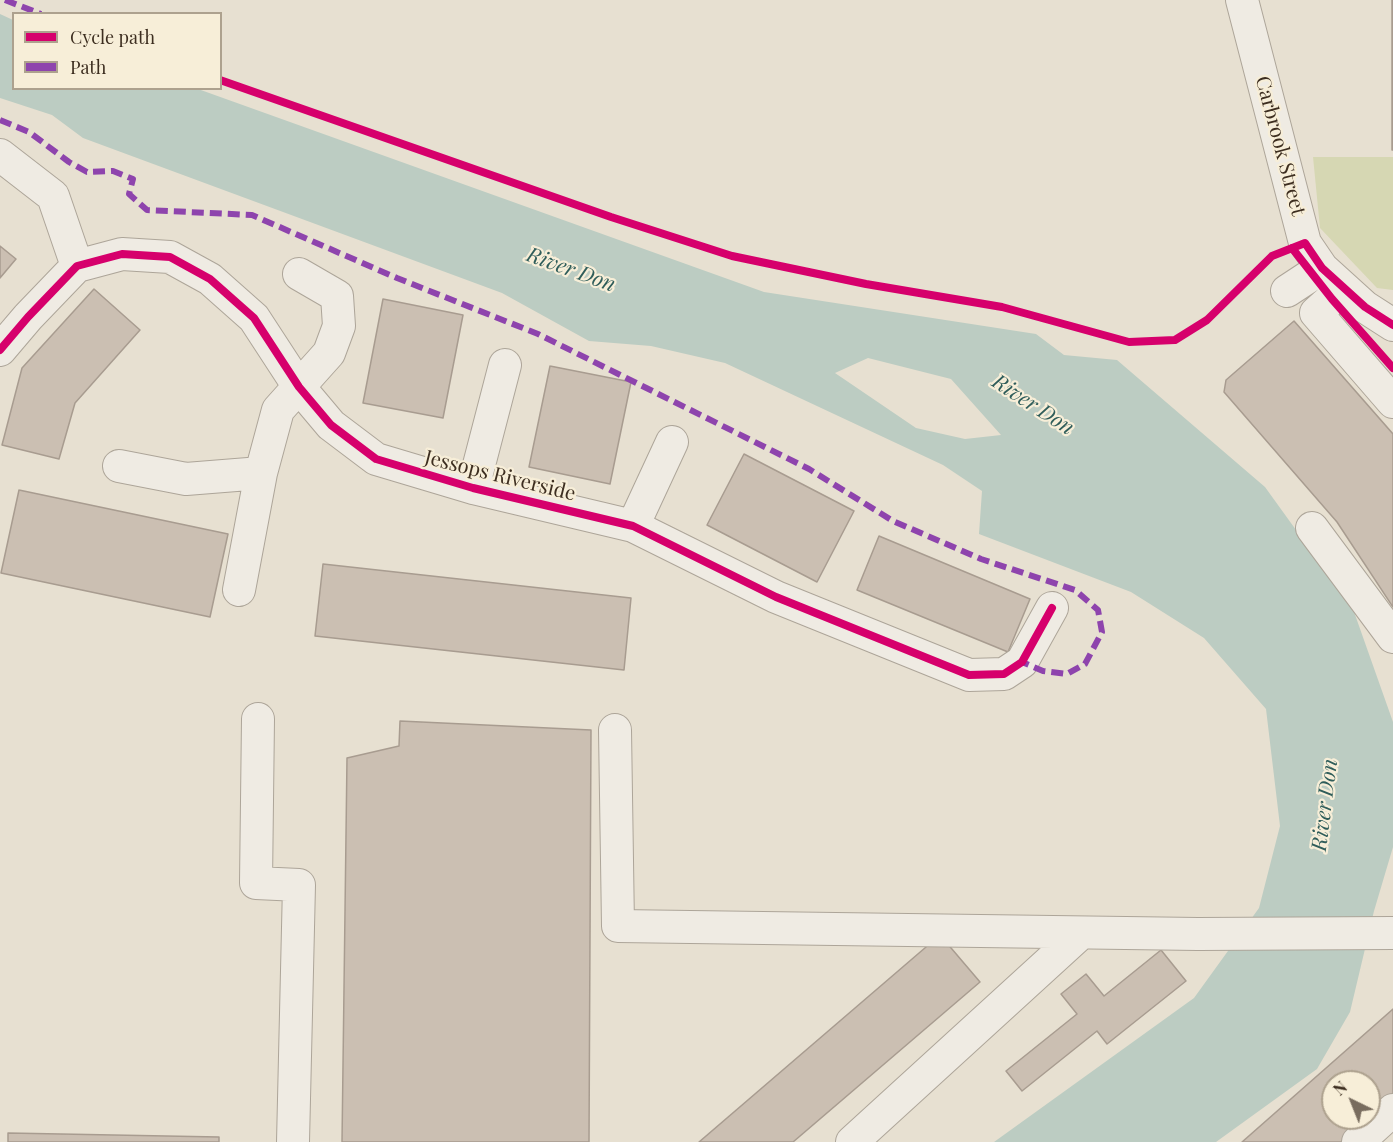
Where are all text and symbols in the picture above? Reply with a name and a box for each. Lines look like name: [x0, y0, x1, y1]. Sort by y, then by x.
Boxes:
legend: [12, 12, 222, 90]
text: Cycle path: [70, 25, 155, 49]
text: Path: [70, 55, 106, 79]
street label: Carbrook Street: [1250, 74, 1310, 218]
water label: River Don: [523, 242, 619, 298]
water label: River Don: [987, 369, 1079, 441]
street label: Jessops Riverside: [422, 446, 578, 506]
water label: River Don: [1307, 758, 1343, 852]
north arrow: [1321, 1070, 1381, 1130]
text: N: [1328, 1076, 1351, 1100]

